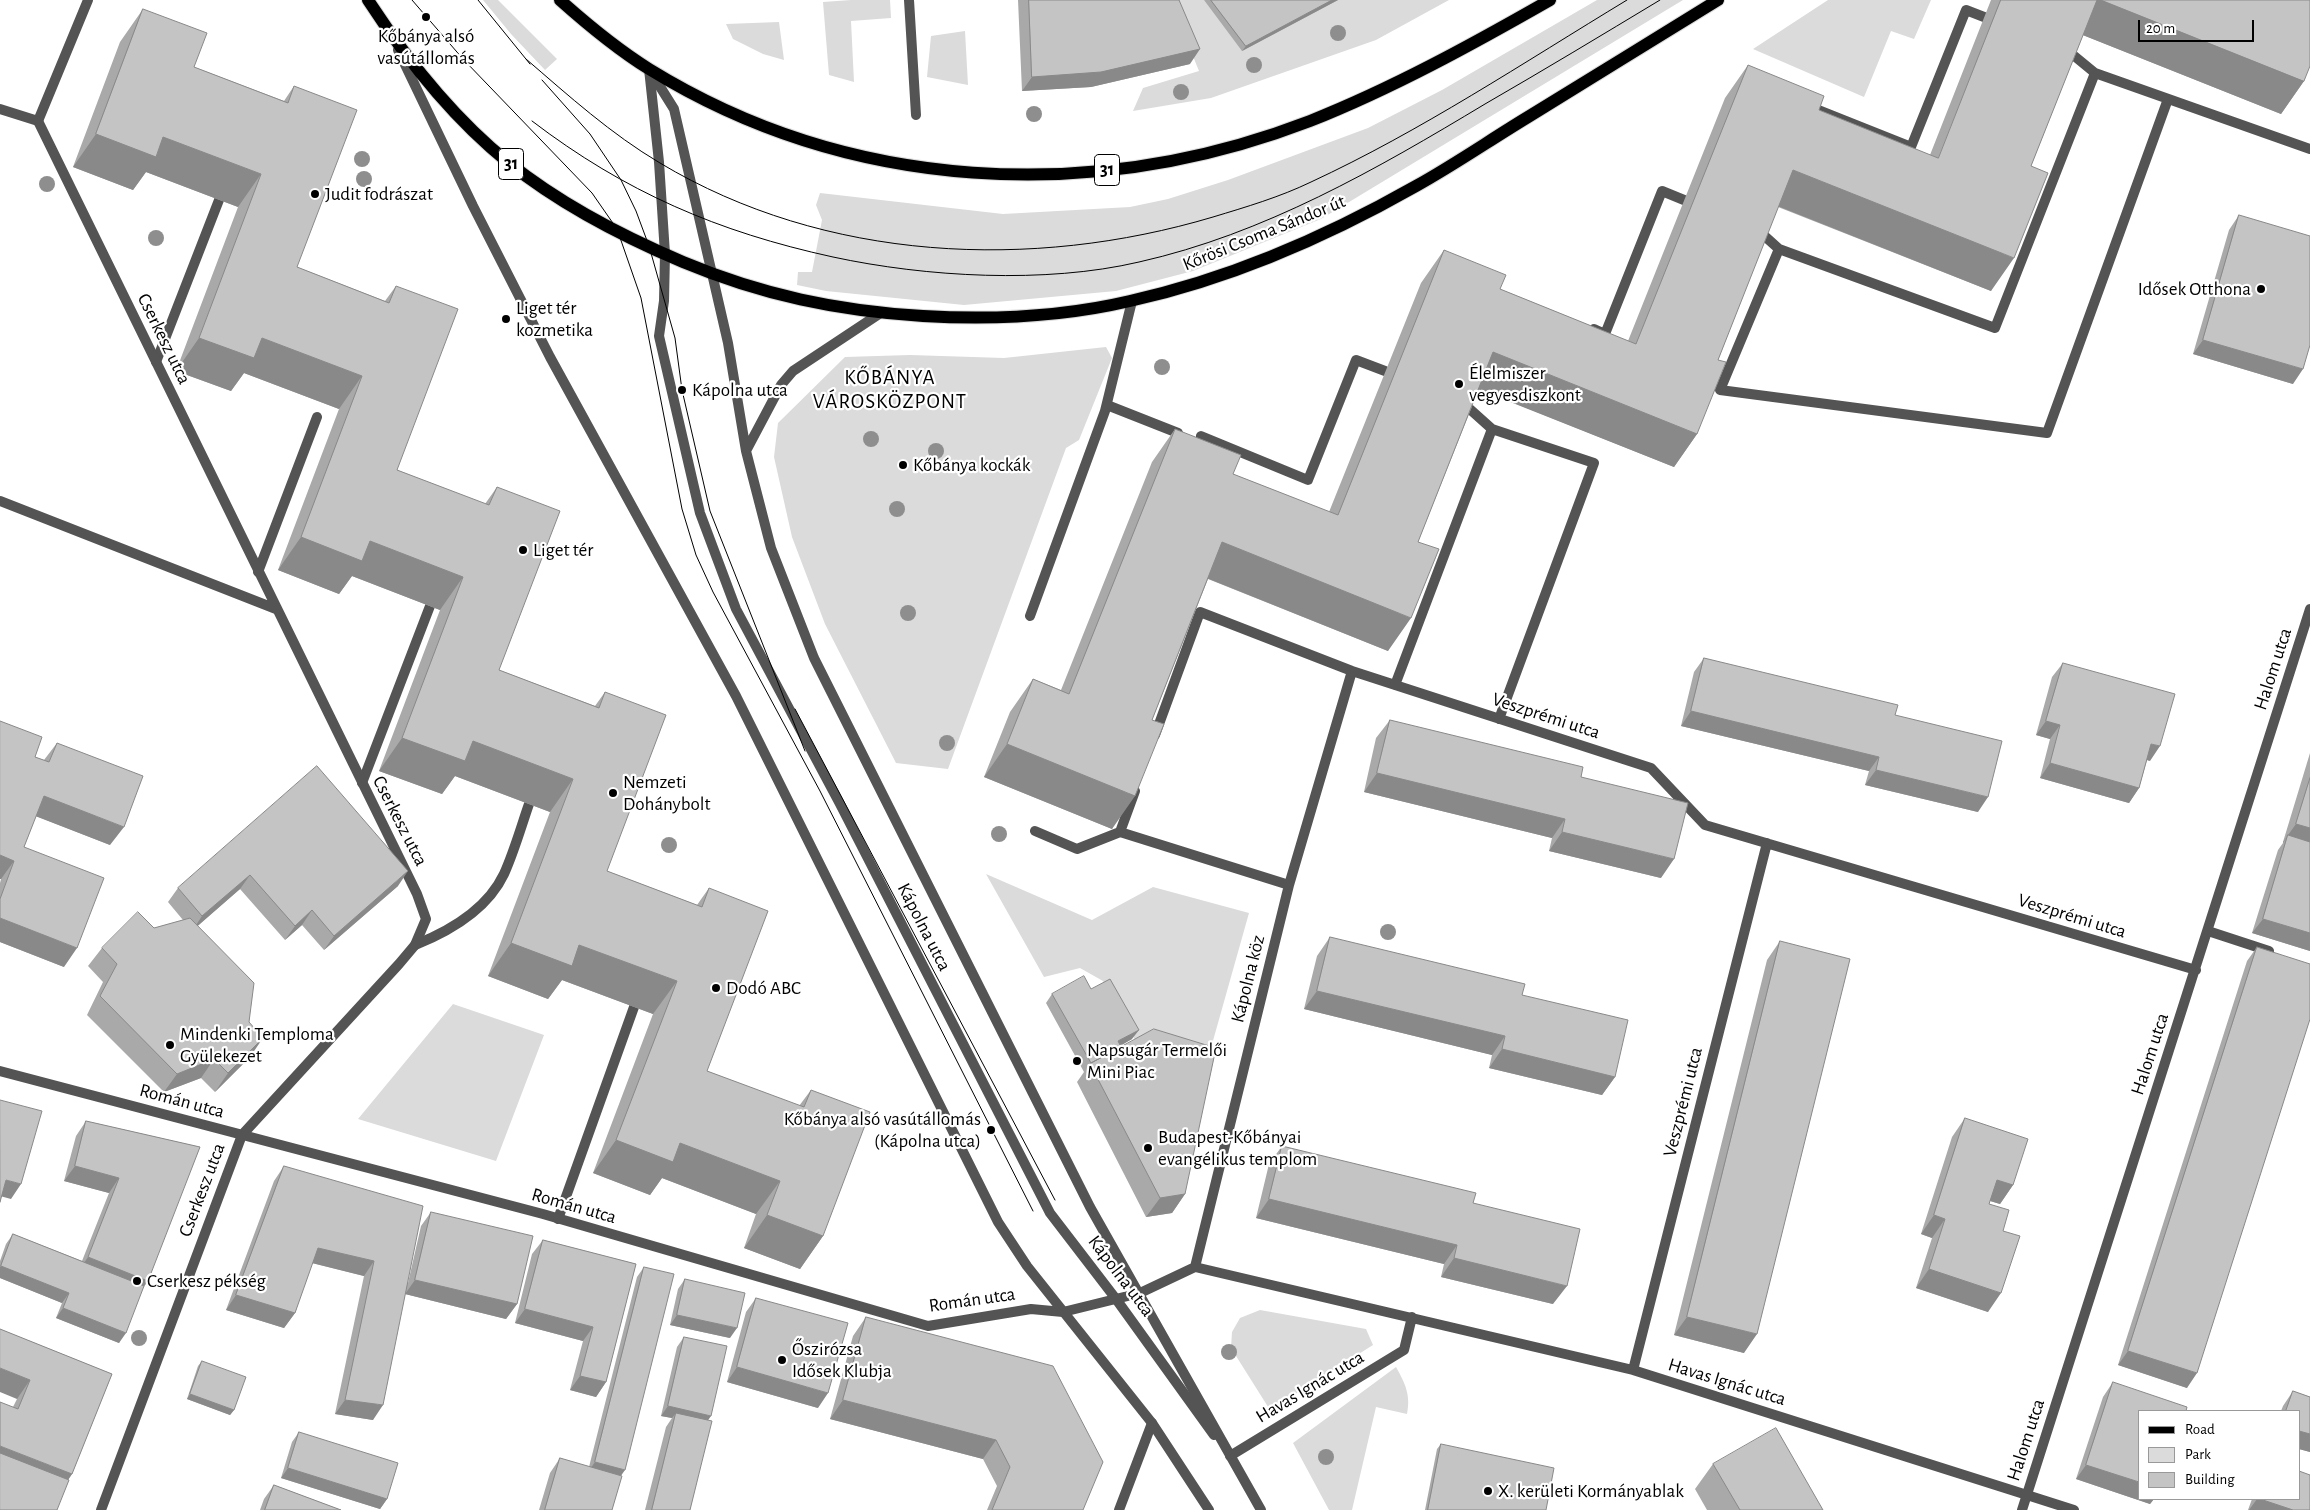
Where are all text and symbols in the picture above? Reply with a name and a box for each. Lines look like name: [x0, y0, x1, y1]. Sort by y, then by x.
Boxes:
scale bar: [2140, 10, 2256, 42]
marker: Kőbánya alsó vasútállomás: [420, 11, 432, 23]
text: 20 m: [2146, 21, 2175, 36]
place label: Kőbánya alsó vasútállomás: [377, 25, 475, 69]
road number: 31: [498, 148, 524, 180]
road number: 31: [1094, 154, 1120, 186]
place label: Judit fodrászat: [325, 183, 433, 205]
marker: Judit fodrászat: [309, 188, 321, 200]
street label: Kőrösi Csoma Sándor út: [1179, 190, 1349, 276]
place label: Idősek Otthona: [2138, 278, 2251, 300]
marker: Idősek Otthona: [2255, 283, 2267, 295]
street label: Cserkesz utca: [132, 290, 196, 388]
place label: Liget tér kozmetika: [516, 297, 593, 341]
marker: Liget tér kozmetika: [500, 313, 512, 325]
place label: Élelmiszer vegyesdiszkont: [1469, 362, 1581, 406]
district label: KŐBÁNYA VÁROSKÖZPONT: [811, 365, 969, 415]
marker: Élelmiszer vegyesdiszkont: [1453, 378, 1465, 390]
place label: Kápolna utca: [692, 379, 788, 401]
marker: Kápolna utca: [676, 384, 688, 396]
place label: Kőbánya kockák: [913, 454, 1031, 476]
marker: Kőbánya kockák: [897, 459, 909, 471]
place label: Liget tér: [533, 539, 593, 561]
marker: Liget tér: [517, 544, 529, 556]
street label: Halom utca: [2249, 625, 2297, 713]
street label: Veszprémi utca: [1489, 688, 1603, 744]
place label: Nemzeti Dohánybolt: [623, 771, 710, 815]
street label: Cserkesz utca: [368, 772, 432, 870]
marker: Nemzeti Dohánybolt: [607, 787, 619, 799]
street label: Kápolna utca: [892, 879, 956, 975]
street label: Veszprémi utca: [2015, 889, 2129, 943]
street label: Kápolna köz: [1226, 933, 1270, 1025]
place label: Dodó ABC: [726, 977, 801, 999]
marker: Dodó ABC: [710, 982, 722, 994]
street label: Halom utca: [2126, 1010, 2174, 1098]
place label: Mindenki Temploma Gyülekezet: [180, 1023, 334, 1067]
marker: Mindenki Temploma Gyülekezet: [164, 1039, 176, 1051]
place label: Napsugár Termelői Mini Piac: [1087, 1039, 1227, 1083]
street label: Veszprémi utca: [1658, 1045, 1708, 1159]
marker: Napsugár Termelői Mini Piac: [1071, 1055, 1083, 1067]
street label: Román utca: [137, 1079, 227, 1123]
place label: Kőbánya alsó vasútállomás (Kápolna utca): [784, 1108, 981, 1152]
marker: Kőbánya alsó vasútállomás (Kápolna utca): [985, 1124, 997, 1136]
place label: Budapest-Kőbányai evangélikus templom: [1158, 1126, 1317, 1170]
street label: Cserkesz utca: [174, 1140, 230, 1240]
marker: Budapest-Kőbányai evangélikus templom: [1142, 1142, 1154, 1154]
street label: Román utca: [529, 1183, 619, 1229]
street label: Kápolna utca: [1083, 1231, 1159, 1321]
place label: Cserkesz pékség: [147, 1270, 266, 1292]
marker: Cserkesz pékség: [131, 1275, 143, 1287]
street label: Román utca: [927, 1283, 1017, 1317]
place label: Őszirózsa Idősek Klubja: [792, 1338, 892, 1382]
street label: Havas Ignác utca: [1252, 1346, 1368, 1428]
street label: Havas Ignác utca: [1665, 1353, 1789, 1411]
marker: Őszirózsa Idősek Klubja: [776, 1354, 788, 1366]
street label: Halom utca: [2002, 1396, 2050, 1484]
legend: [2138, 1410, 2300, 1500]
text: Road: [2185, 1422, 2215, 1437]
text: Park: [2185, 1447, 2211, 1462]
text: Building: [2185, 1472, 2235, 1487]
place label: X. kerületi Kormányablak: [1498, 1480, 1684, 1502]
marker: X. kerületi Kormányablak: [1482, 1485, 1494, 1497]

